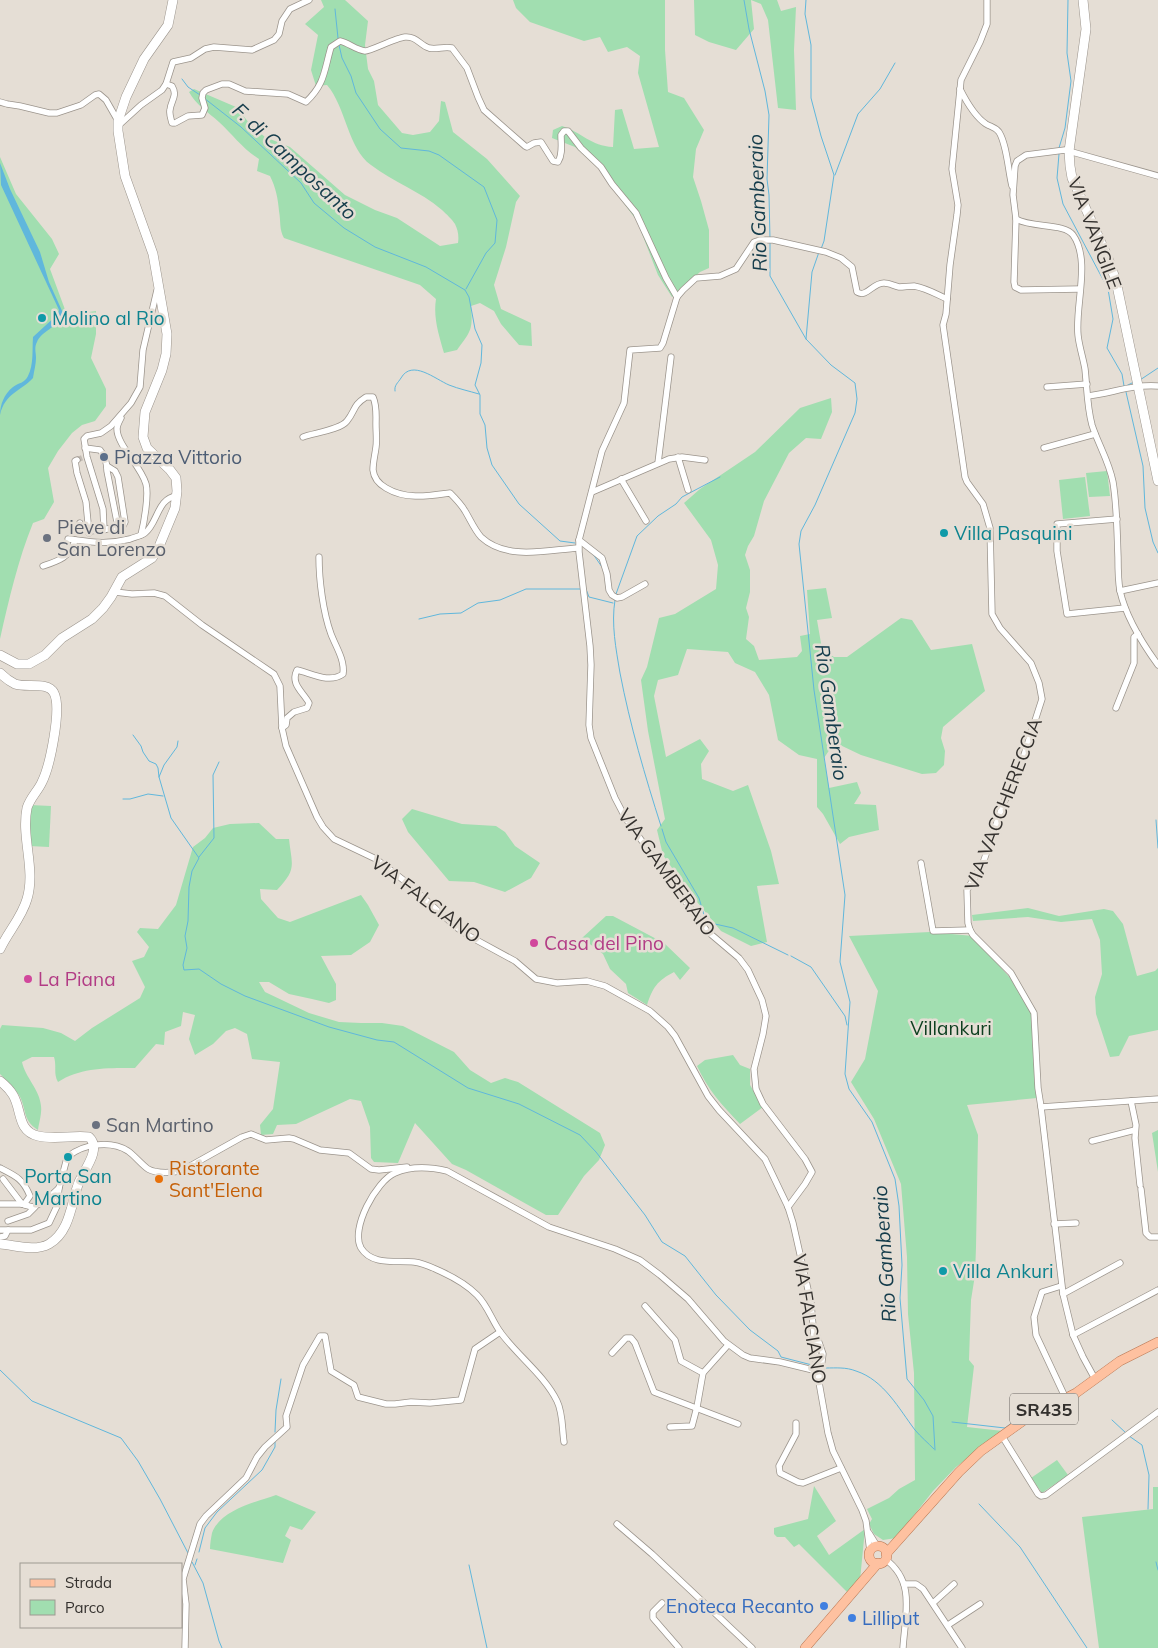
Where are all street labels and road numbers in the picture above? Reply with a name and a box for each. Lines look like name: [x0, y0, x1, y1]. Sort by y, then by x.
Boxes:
street label: VIA VANGILE: [1063, 174, 1127, 292]
street label: VIA VACCHERECCIA: [959, 714, 1047, 894]
street label: VIA GAMBERAIO: [613, 804, 721, 940]
street label: VIA FALCIANO: [366, 850, 486, 948]
street label: VIA FALCIANO: [788, 1252, 832, 1386]
road number: SR435: [1010, 1394, 1078, 1425]

